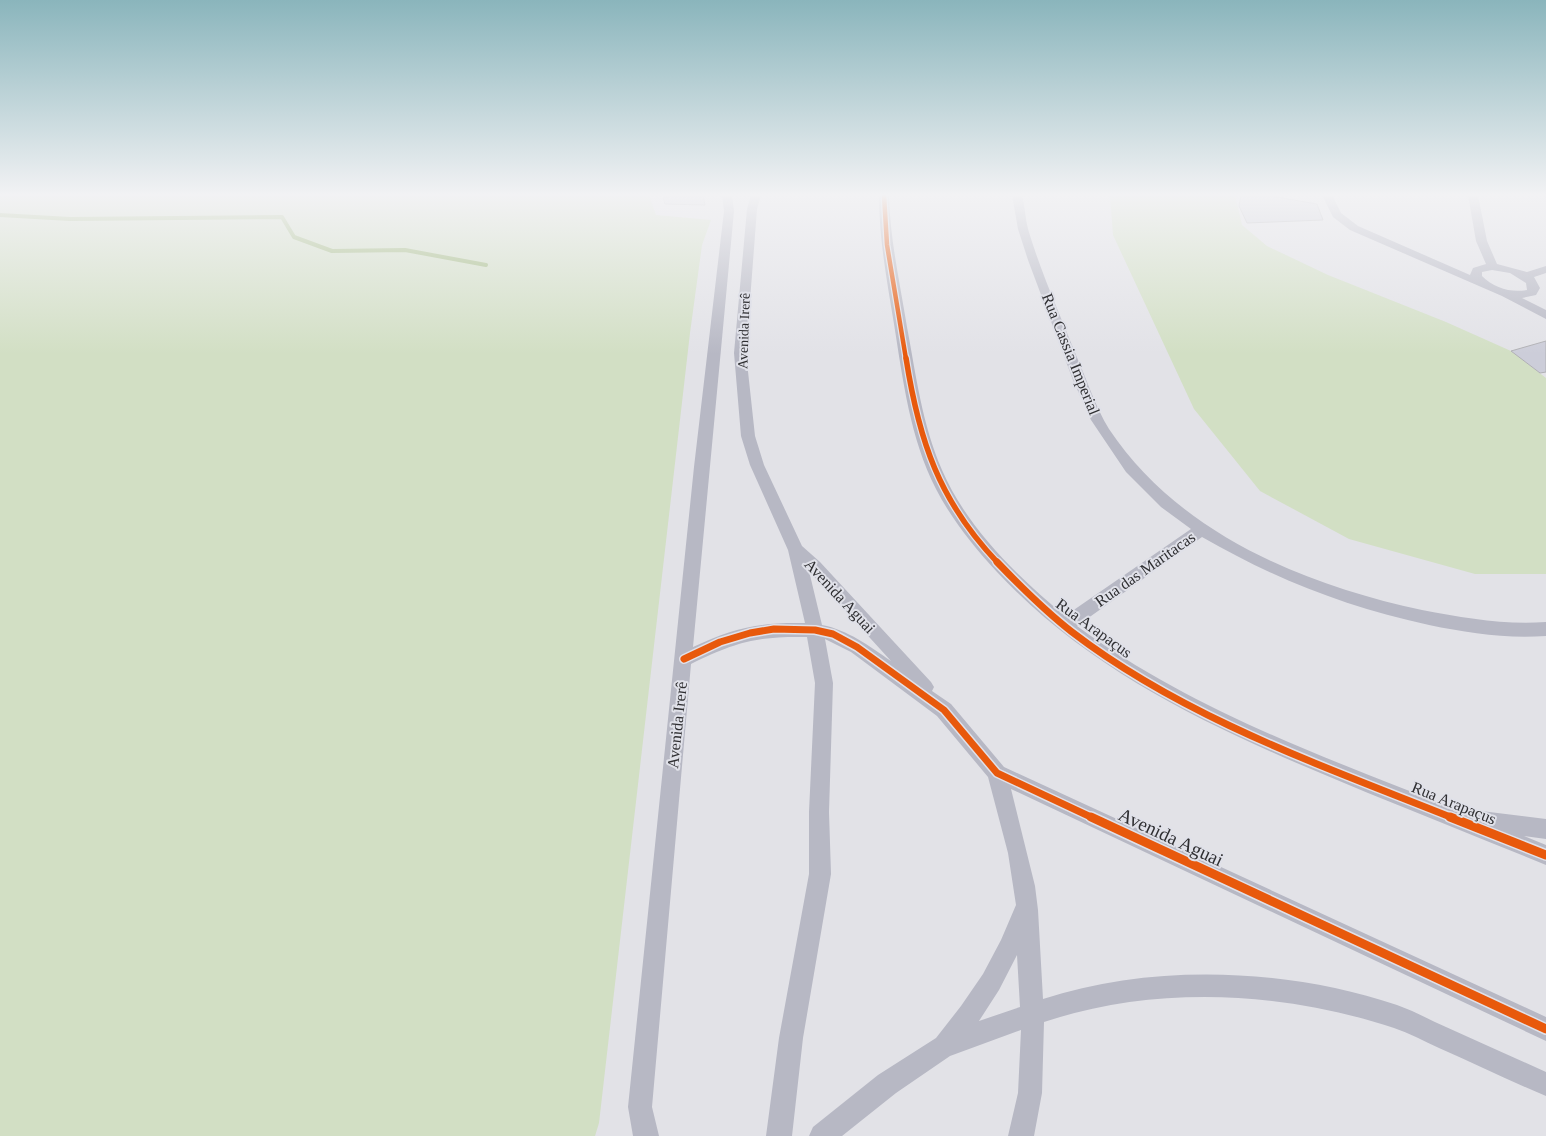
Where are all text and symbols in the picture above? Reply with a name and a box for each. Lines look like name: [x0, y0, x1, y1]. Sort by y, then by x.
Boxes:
street label: Rua Cassia Imperial: [1038, 291, 1103, 418]
street label: Avenida Irerê: [735, 293, 753, 369]
street label: Rua das Maritacas: [1092, 528, 1198, 610]
street label: Avenida Aguai: [801, 555, 879, 638]
street label: Rua Arapaçus: [1052, 595, 1135, 662]
street label: Avenida Irerê: [664, 681, 690, 769]
street label: Rua Arapaçus: [1409, 778, 1499, 829]
street label: Avenida Aguai: [1115, 804, 1227, 870]

